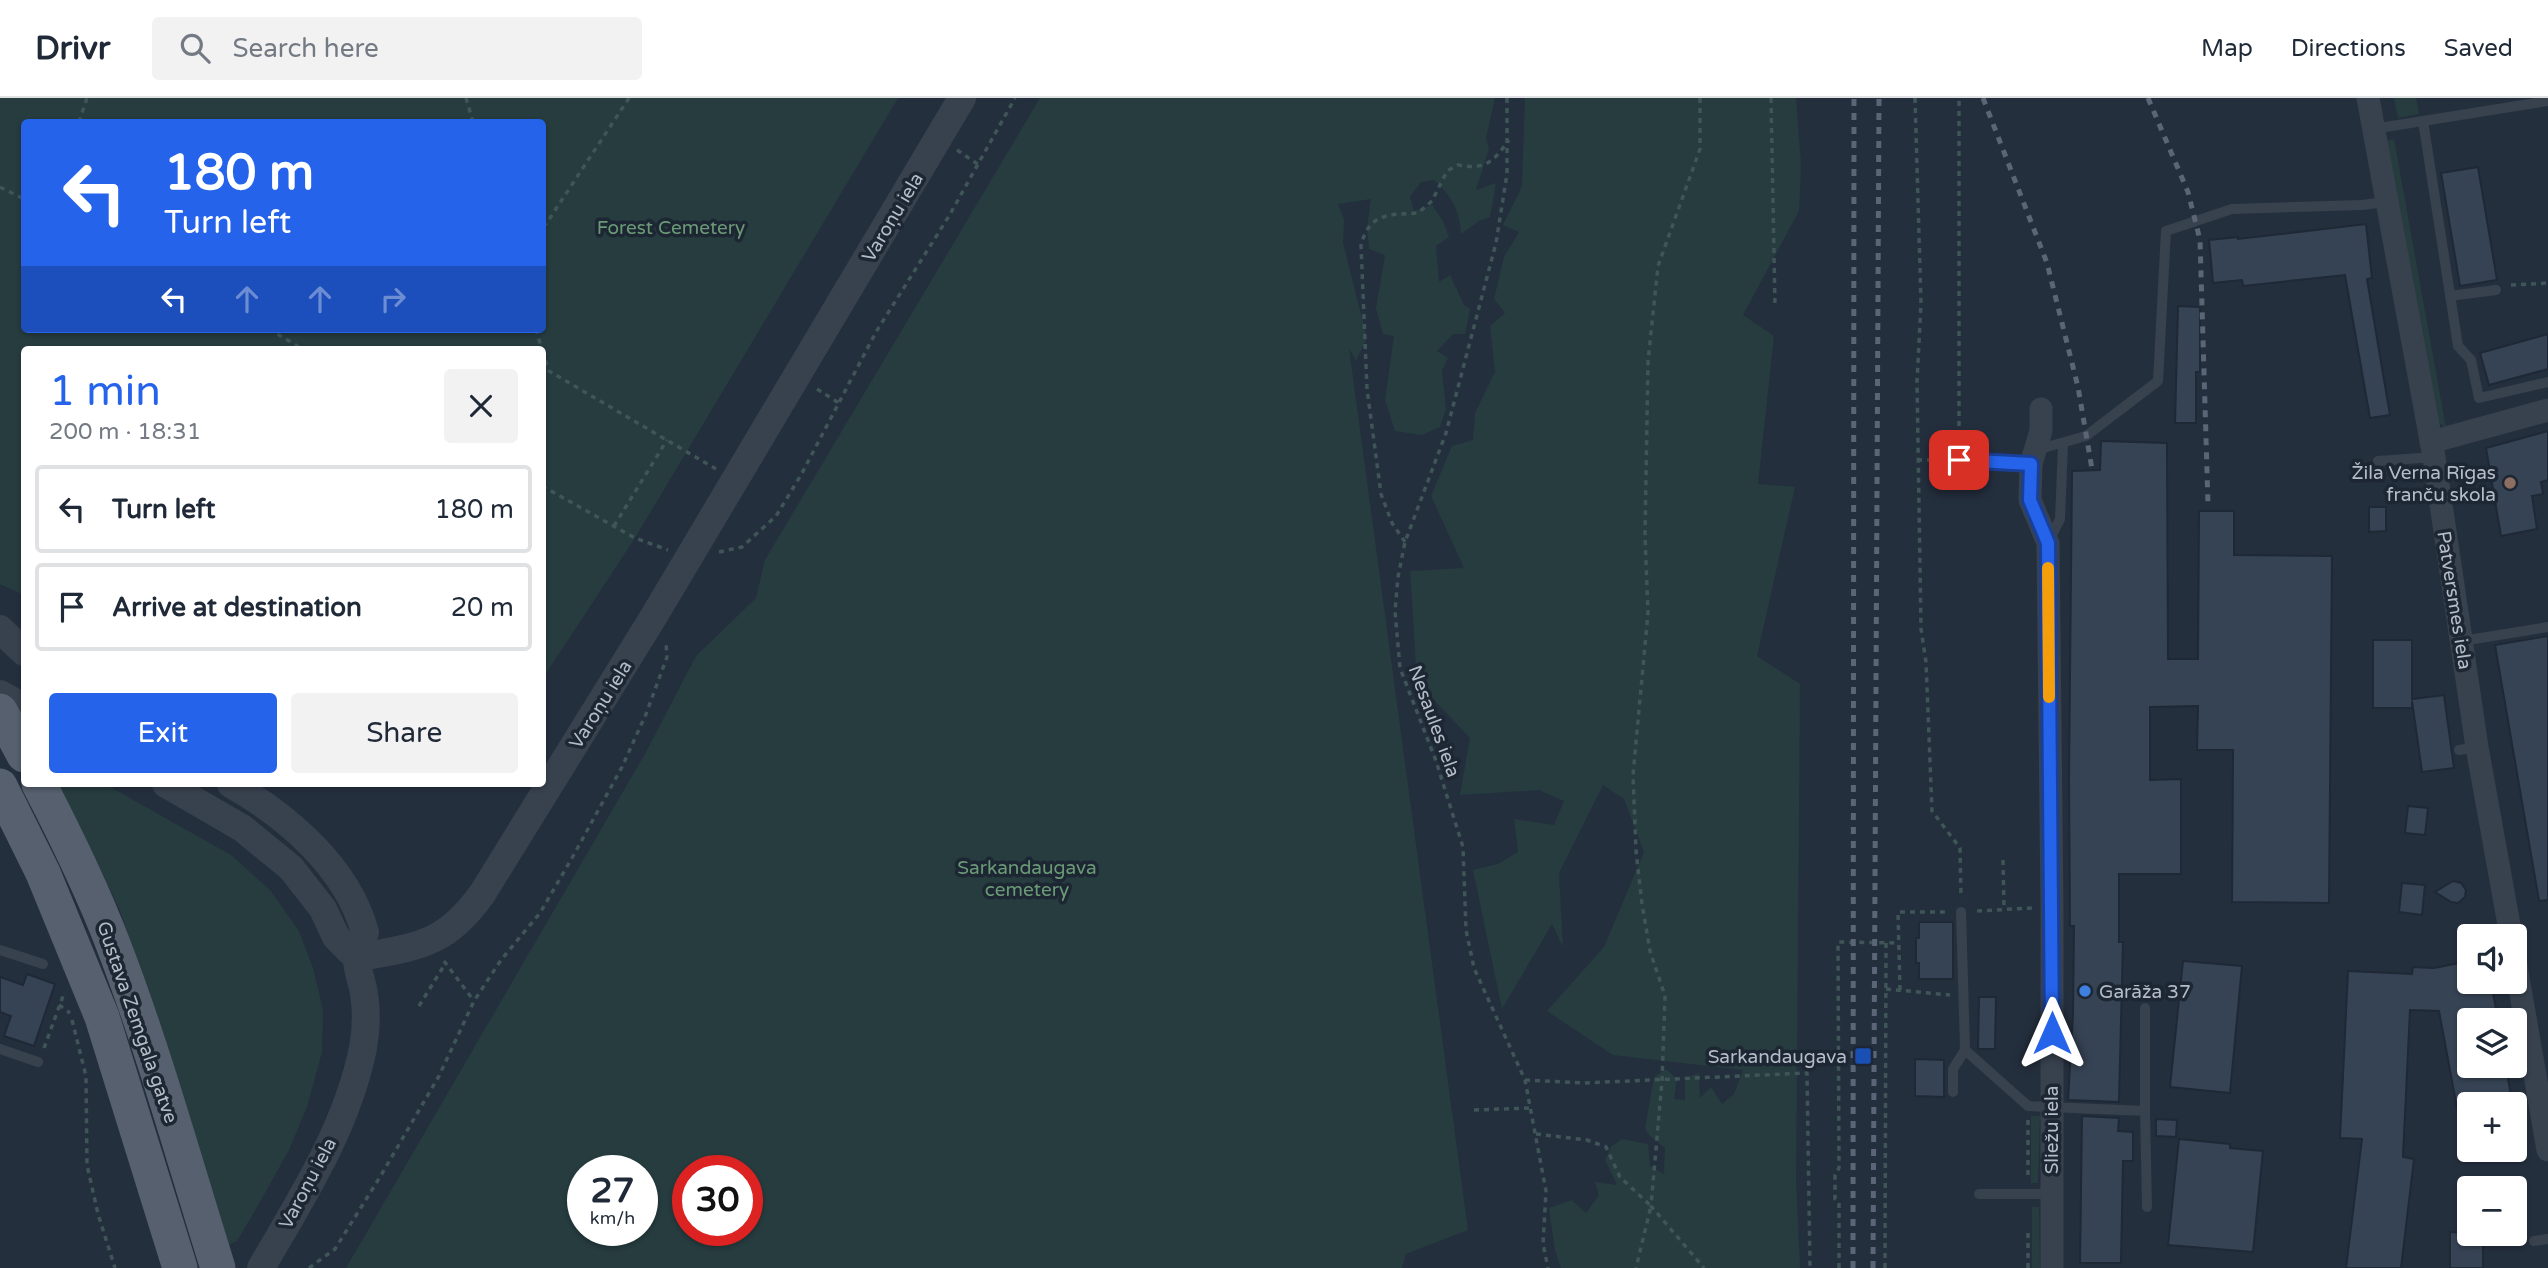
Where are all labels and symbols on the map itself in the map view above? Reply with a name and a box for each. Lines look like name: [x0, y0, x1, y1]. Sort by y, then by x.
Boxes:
street label: Varoņu iela: [858, 169, 928, 266]
park label: Forest Cemetery: [597, 217, 745, 239]
pin: [1929, 430, 1989, 490]
place label: Žila Verna Rīgas franču skola: [2351, 462, 2496, 506]
marker: Žila Verna Rīgas franču skola: [2502, 475, 2518, 491]
street label: Patversmes iela: [2432, 529, 2476, 671]
street label: Varoņu iela: [565, 656, 637, 753]
street label: Nesaules iela: [1404, 662, 1464, 780]
park label: Sarkandaugava cemetery: [957, 857, 1097, 901]
street label: Gustava Zemgala gatve: [92, 919, 182, 1126]
place label: Garāža 37: [2099, 981, 2191, 1003]
marker: Garāža 37: [2077, 983, 2093, 999]
position arrow: [2015, 996, 2089, 1070]
place label: Sarkandaugava: [1708, 1046, 1847, 1068]
marker: Sarkandaugava: [1853, 1046, 1873, 1066]
street label: Sliežu iela: [2041, 1086, 2063, 1174]
street label: Varoņu iela: [275, 1134, 341, 1233]
speed limit sign: 30: [672, 1155, 763, 1246]

